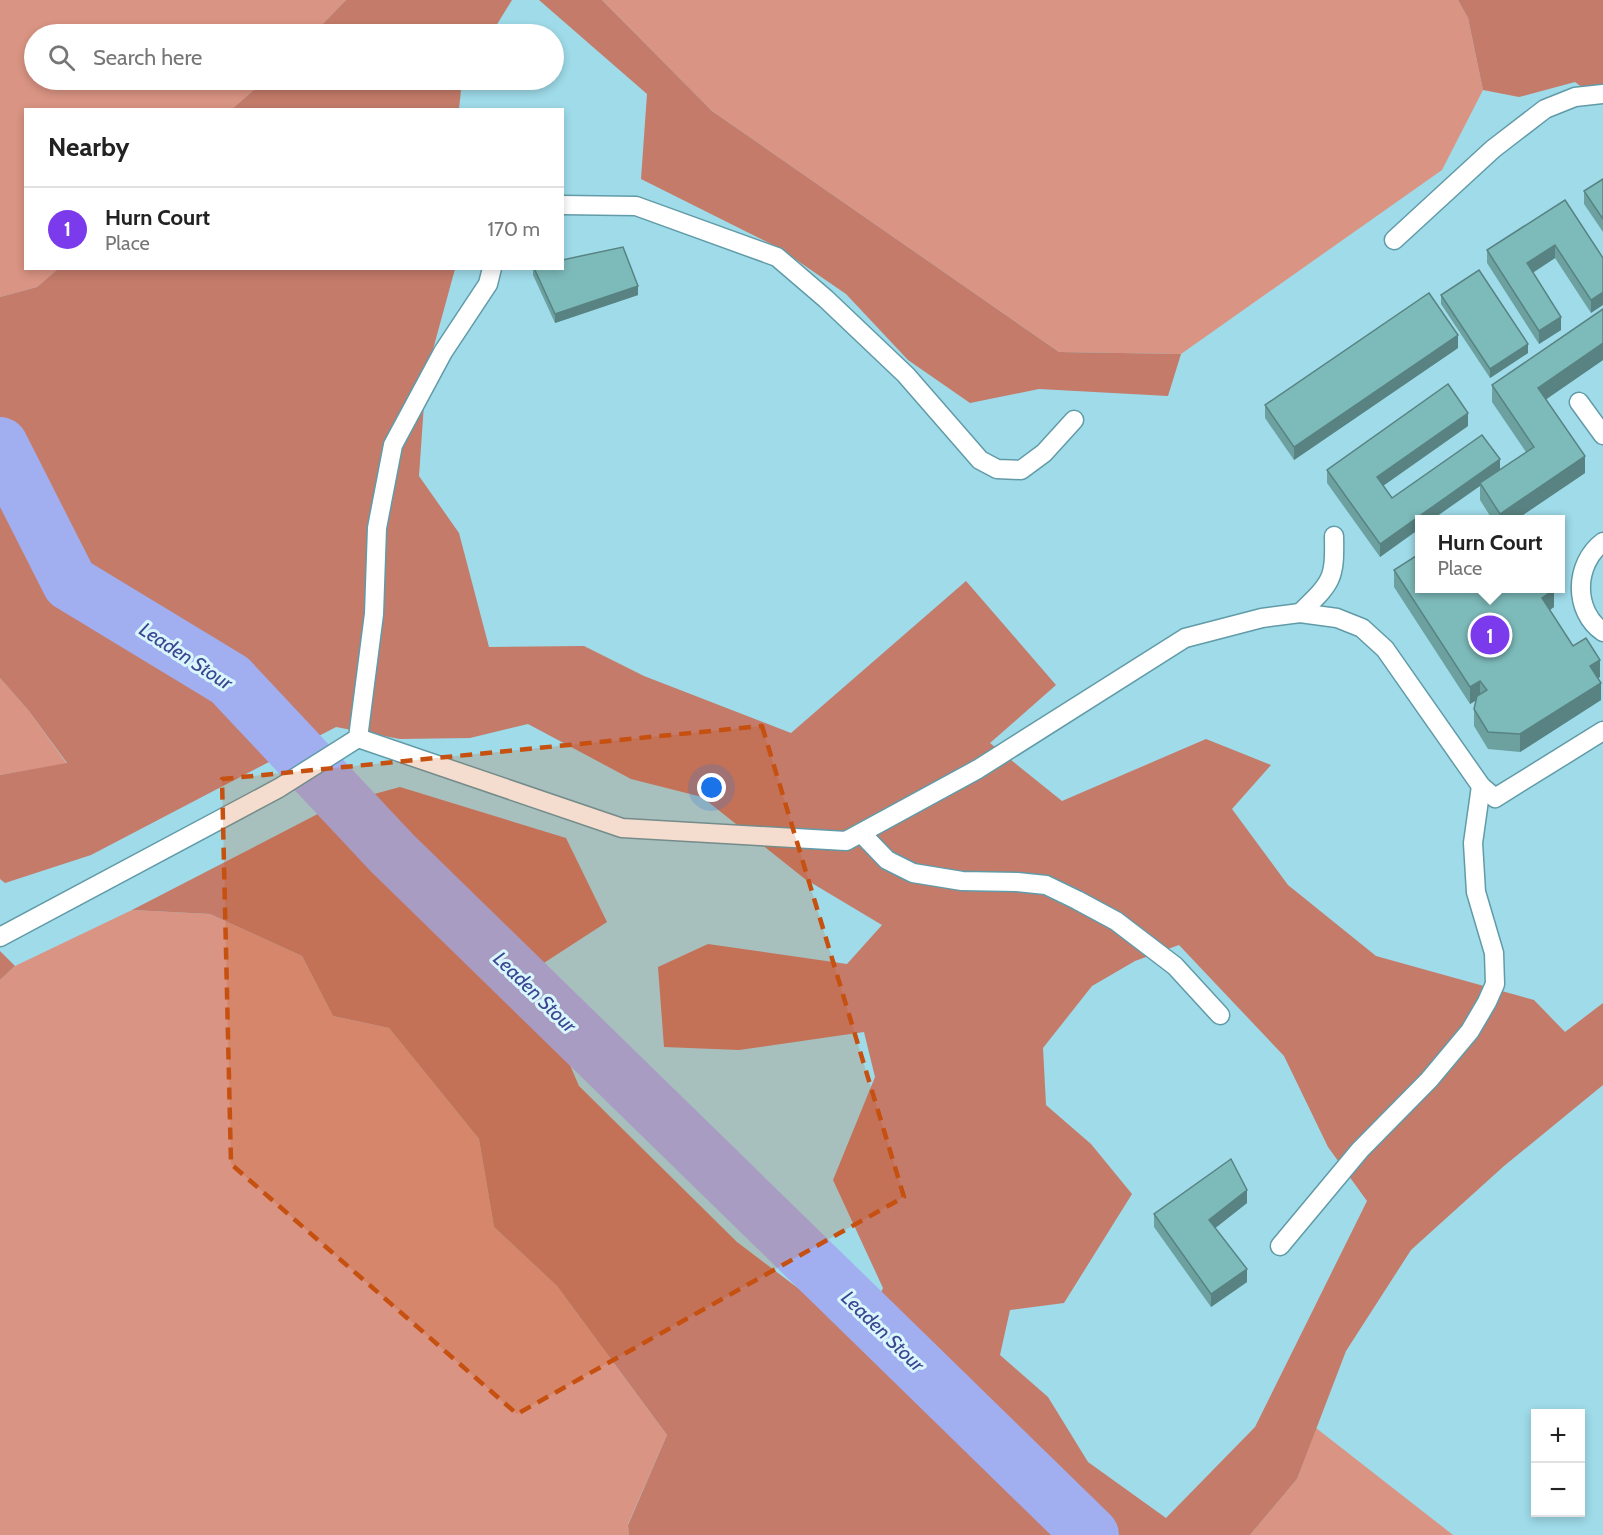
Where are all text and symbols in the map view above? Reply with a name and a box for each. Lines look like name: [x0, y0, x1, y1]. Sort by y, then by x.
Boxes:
search box: [24, 24, 564, 90]
icon: search: [45, 41, 78, 74]
text: Search here: [93, 44, 202, 71]
text: Nearby: [48, 131, 129, 163]
text: Hurn Court: [105, 204, 210, 231]
text: 1: [64, 217, 71, 241]
text: 170 m: [488, 217, 540, 241]
text: Place: [105, 231, 150, 255]
popup: [1415, 515, 1565, 593]
text: Hurn Court: [1438, 529, 1542, 556]
text: Place: [1438, 556, 1482, 580]
pin: 1: [1470, 612, 1510, 658]
water label: Leaden Stour: [135, 617, 238, 695]
your location: [697, 773, 726, 802]
water label: Leaden Stour: [489, 947, 582, 1038]
water label: Leaden Stour: [837, 1286, 930, 1377]
map controls: [1531, 1409, 1585, 1517]
button: +: [1531, 1409, 1585, 1463]
button: −: [1531, 1463, 1585, 1517]

